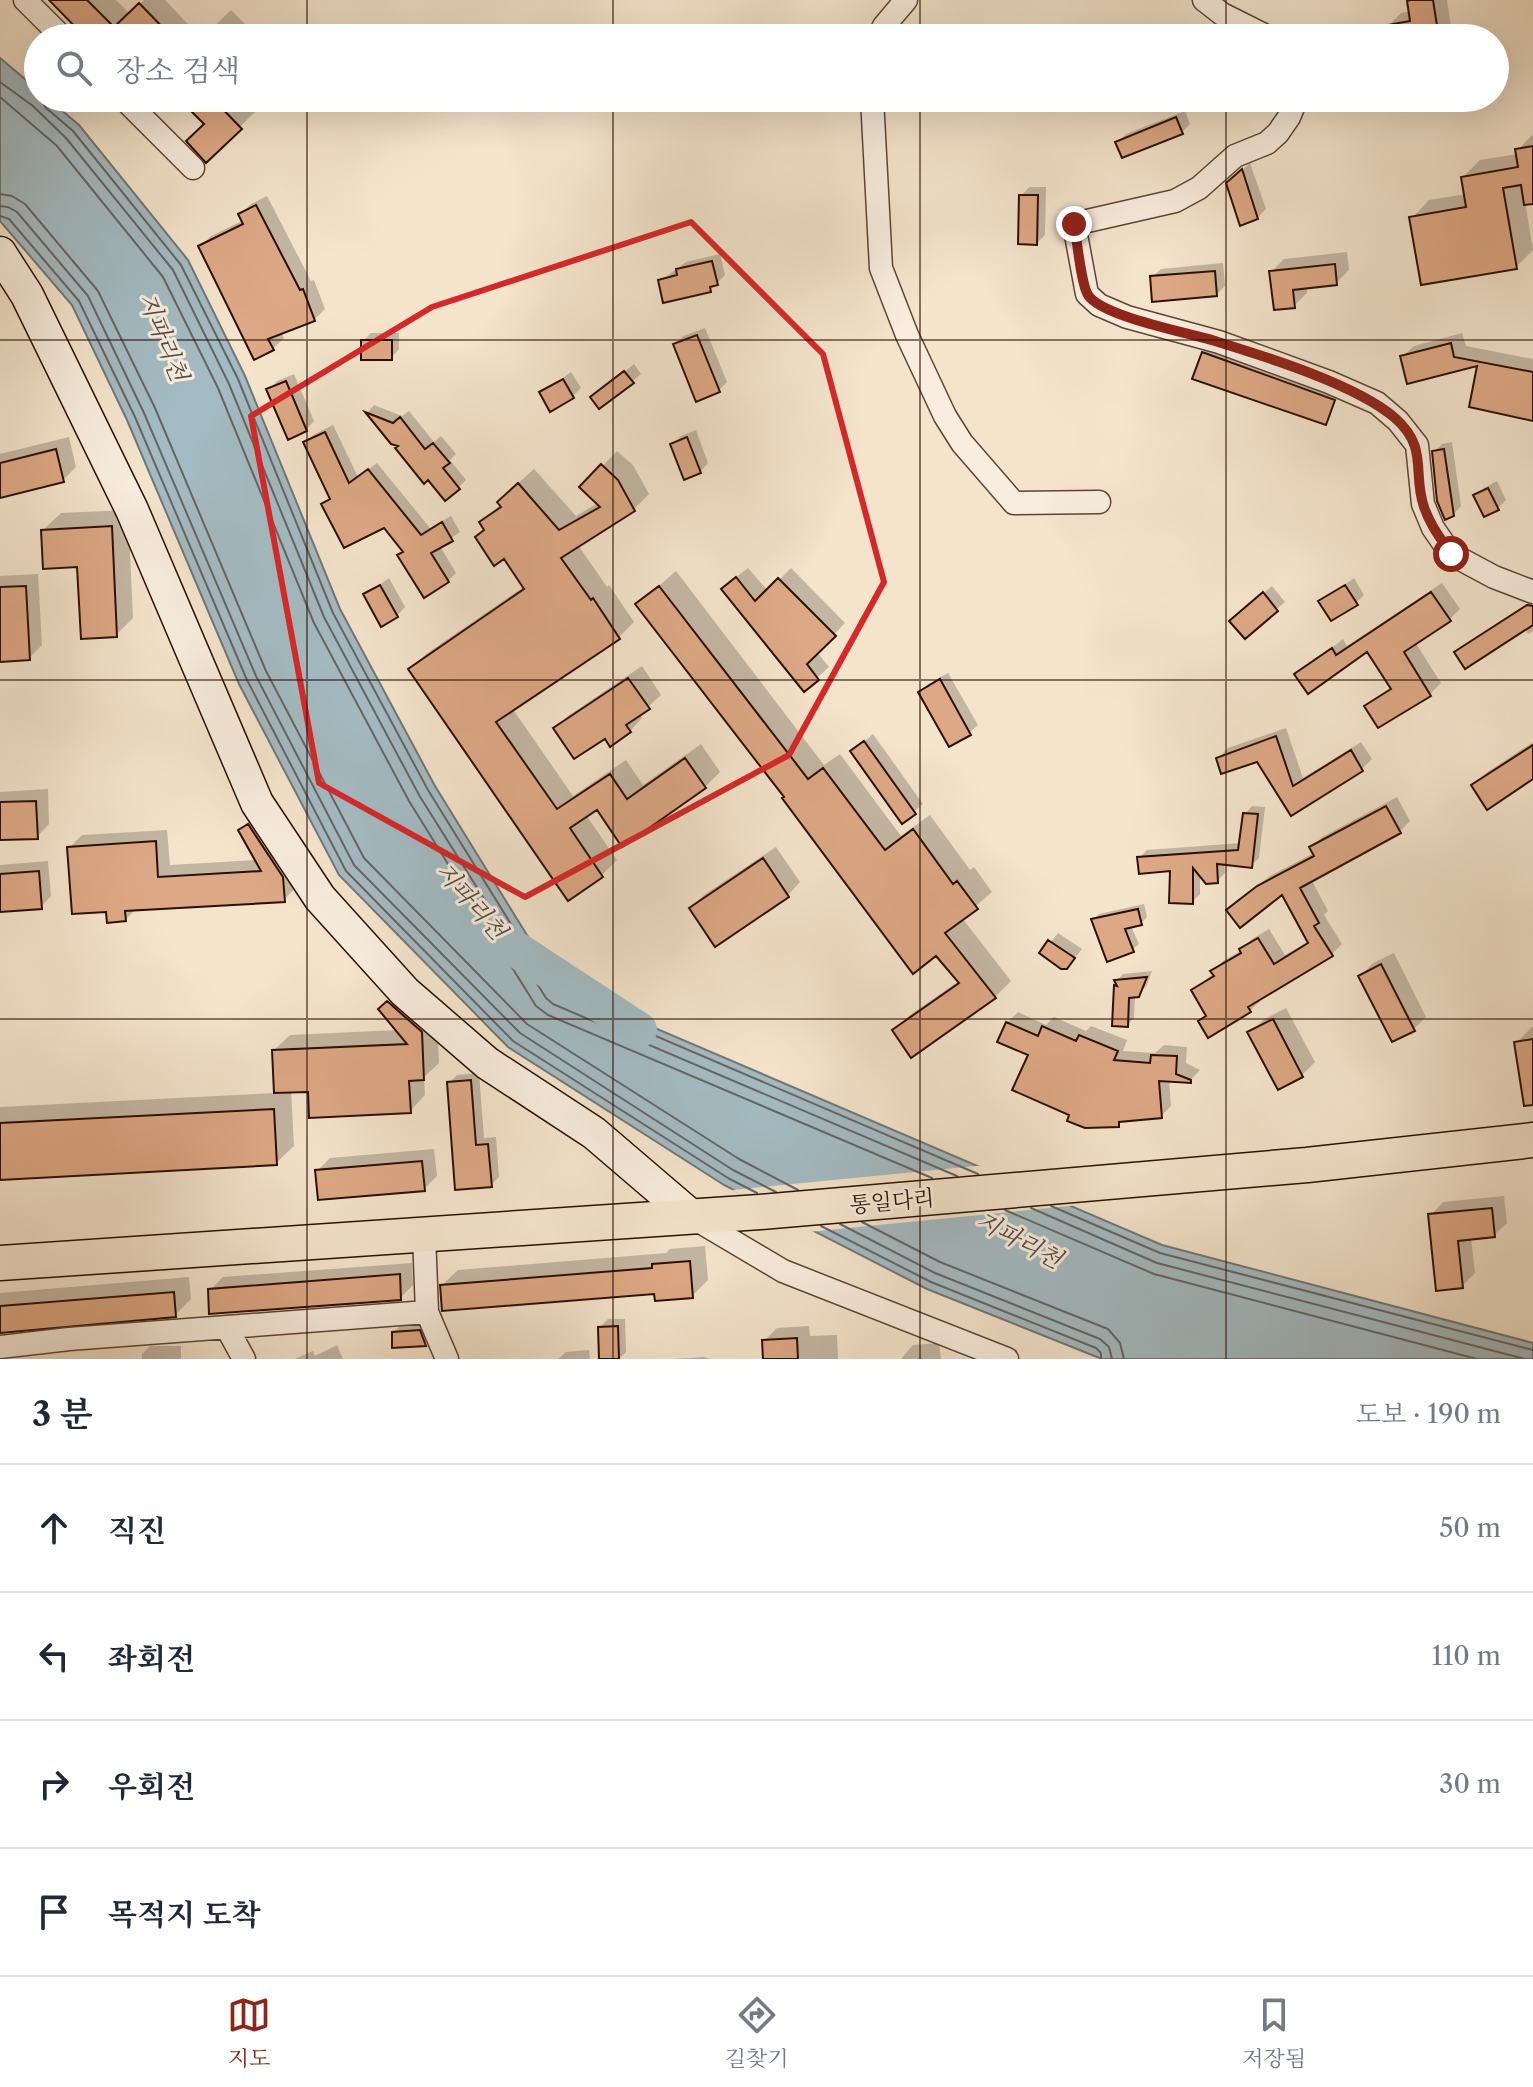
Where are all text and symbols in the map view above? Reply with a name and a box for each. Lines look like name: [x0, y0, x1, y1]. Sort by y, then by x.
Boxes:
search box: [24, 24, 1509, 112]
icon: search: [52, 46, 96, 90]
text: 장소 검색: [116, 52, 240, 89]
route end: [1056, 206, 1092, 242]
water label: 지파리천: [133, 288, 195, 387]
route start: [1433, 536, 1469, 572]
water label: 지파리천: [430, 856, 514, 947]
street label: 통일다리: [849, 1184, 936, 1219]
water label: 지파리천: [971, 1205, 1069, 1275]
text: 3 분: [32, 1393, 93, 1435]
text: 도보 · 190 m: [1356, 1398, 1501, 1430]
icon: ahead: [32, 1506, 76, 1550]
text: 직진: [108, 1512, 166, 1549]
text: 50 m: [1439, 1512, 1501, 1544]
icon: left: [32, 1634, 76, 1678]
text: 좌회전: [108, 1640, 195, 1677]
text: 110 m: [1432, 1640, 1501, 1672]
icon: right: [32, 1762, 76, 1806]
text: 우회전: [108, 1768, 195, 1805]
text: 30 m: [1439, 1768, 1501, 1800]
icon: arrive: [32, 1890, 76, 1934]
text: 목적지 도착: [108, 1896, 260, 1933]
tab: 지도: [227, 1993, 271, 2072]
tab: 길찾기: [725, 1993, 788, 2072]
tab: 저장됨: [1242, 1993, 1306, 2072]

